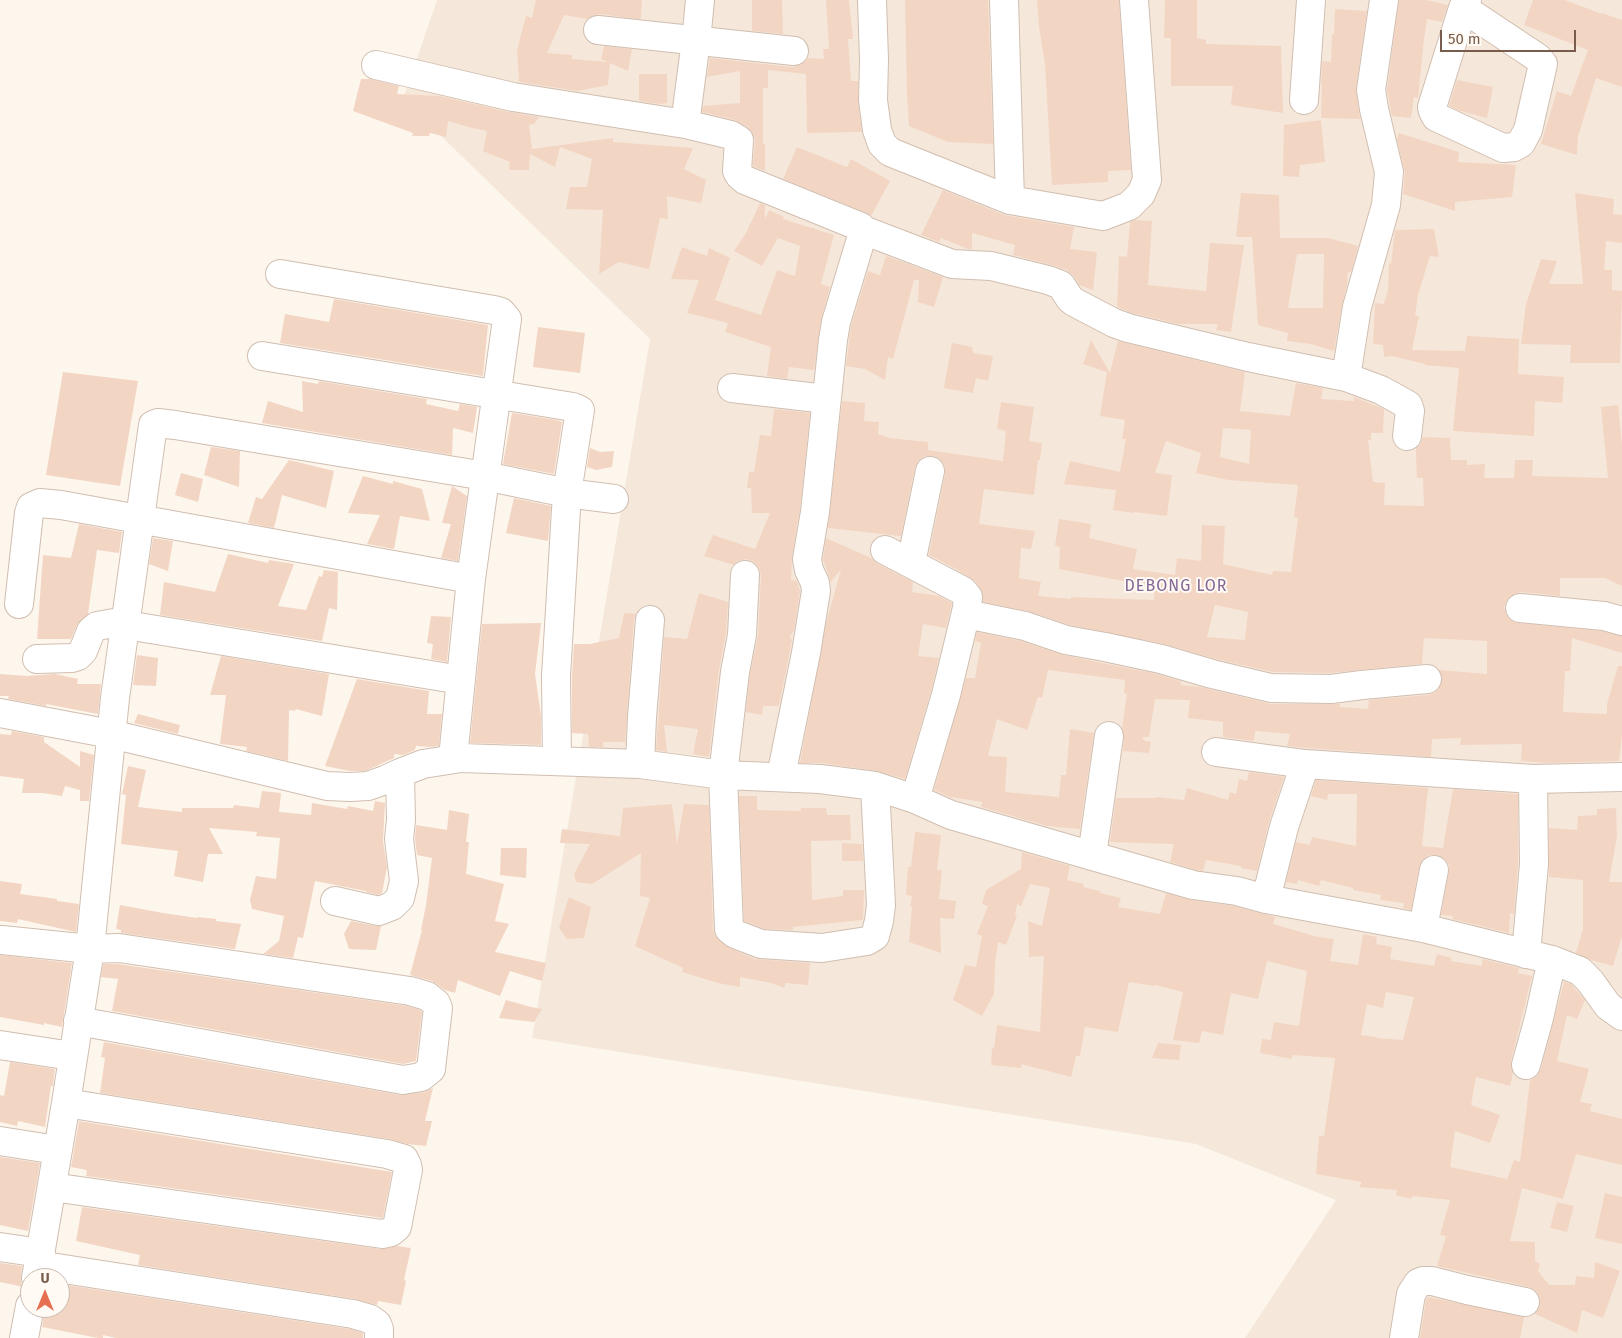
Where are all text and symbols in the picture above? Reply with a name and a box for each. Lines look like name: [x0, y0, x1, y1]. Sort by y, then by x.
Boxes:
scale bar: [1442, 20, 1578, 52]
text: 50 m: [1448, 30, 1481, 48]
district label: DEBONG LOR: [1123, 577, 1229, 597]
north arrow: [20, 1268, 70, 1318]
text: U: [40, 1270, 50, 1287]

